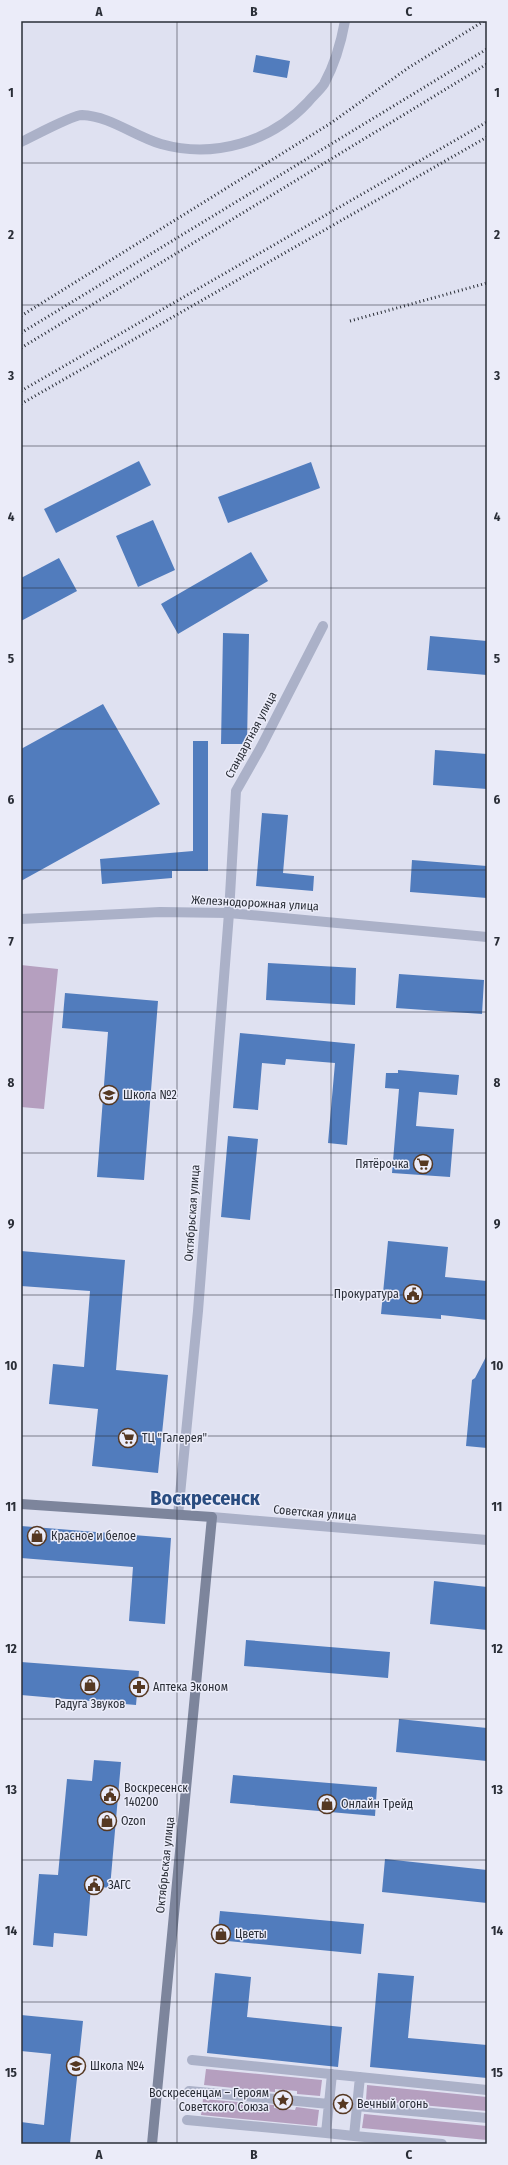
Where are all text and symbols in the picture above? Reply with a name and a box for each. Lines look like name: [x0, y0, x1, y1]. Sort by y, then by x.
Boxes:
text: A: [94, 4, 103, 19]
text: B: [250, 4, 258, 19]
text: C: [406, 4, 413, 19]
text: 1: [8, 85, 14, 100]
text: 1: [494, 85, 500, 100]
text: 2: [7, 227, 14, 242]
text: 2: [493, 227, 500, 242]
text: 3: [7, 368, 14, 383]
text: 3: [493, 368, 500, 383]
text: 4: [8, 509, 15, 524]
text: 4: [494, 509, 501, 524]
text: 5: [8, 651, 14, 666]
text: 5: [494, 651, 500, 666]
street label: Стандартная улица: [222, 689, 280, 781]
text: 6: [8, 792, 15, 807]
text: 6: [494, 792, 501, 807]
street label: Железнодорожная улица: [191, 893, 319, 913]
text: 7: [8, 934, 14, 949]
text: 7: [494, 934, 500, 949]
text: 8: [8, 1075, 15, 1090]
text: 8: [494, 1075, 501, 1090]
school or university icon: Школа №2: [98, 1084, 120, 1106]
place label: Школа №2: [123, 1088, 177, 1102]
supermarket icon: Пятёрочка: [412, 1153, 434, 1175]
place label: Пятёрочка: [355, 1157, 409, 1171]
street label: Октябрьская улица: [182, 1164, 202, 1262]
text: 9: [8, 1216, 15, 1231]
text: 9: [494, 1216, 501, 1231]
public building icon: Прокуратура: [402, 1283, 424, 1305]
place label: Прокуратура: [334, 1287, 399, 1301]
text: 10: [5, 1358, 17, 1373]
text: 10: [491, 1358, 503, 1373]
supermarket icon: ТЦ "Галерея": [117, 1427, 139, 1449]
place label: ТЦ "Галерея": [142, 1431, 207, 1445]
district label: Воскресенск: [150, 1486, 261, 1510]
text: 11: [6, 1499, 16, 1514]
text: 11: [492, 1499, 502, 1514]
street label: Советская улица: [273, 1502, 357, 1524]
shop icon: Красное и белое: [26, 1525, 48, 1547]
place label: Красное и белое: [51, 1529, 136, 1543]
text: 12: [5, 1641, 17, 1656]
text: 12: [491, 1641, 503, 1656]
shop icon: Радуга Звуков: [79, 1674, 101, 1696]
pharmacy icon: Аптека Эконом: [128, 1676, 150, 1698]
place label: Аптека Эконом: [153, 1680, 228, 1694]
place label: Радуга Звуков: [55, 1697, 125, 1711]
place label: Воскресенск 140200: [124, 1781, 188, 1809]
text: 13: [5, 1782, 17, 1797]
text: 13: [491, 1782, 503, 1797]
public building icon: Воскресенск 140200: [99, 1784, 121, 1806]
shop icon: Онлайн Трейд: [316, 1793, 338, 1815]
place label: Онлайн Трейд: [341, 1797, 413, 1811]
shop icon: Ozon: [96, 1810, 118, 1832]
place label: Ozon: [121, 1814, 146, 1828]
street label: Октябрьская улица: [153, 1816, 177, 1914]
public building icon: ЗАГС: [83, 1874, 105, 1896]
place label: ЗАГС: [108, 1878, 131, 1892]
text: 14: [5, 1923, 17, 1938]
shop icon: Цветы: [210, 1923, 232, 1945]
text: 14: [491, 1923, 503, 1938]
place label: Цветы: [235, 1927, 267, 1941]
school or university icon: Школа №4: [65, 2055, 87, 2077]
place label: Школа №4: [90, 2059, 145, 2073]
text: 15: [5, 2065, 17, 2080]
text: 15: [491, 2065, 503, 2080]
place label: Воскресенцам – Героям Советского Союза: [149, 2086, 269, 2114]
place icon: Воскресенцам – Героям Советского Союза: [272, 2089, 294, 2111]
place icon: Вечный огонь: [332, 2093, 354, 2115]
place label: Вечный огонь: [357, 2097, 428, 2111]
text: A: [94, 2147, 103, 2162]
text: B: [250, 2147, 258, 2162]
text: C: [406, 2147, 413, 2162]

